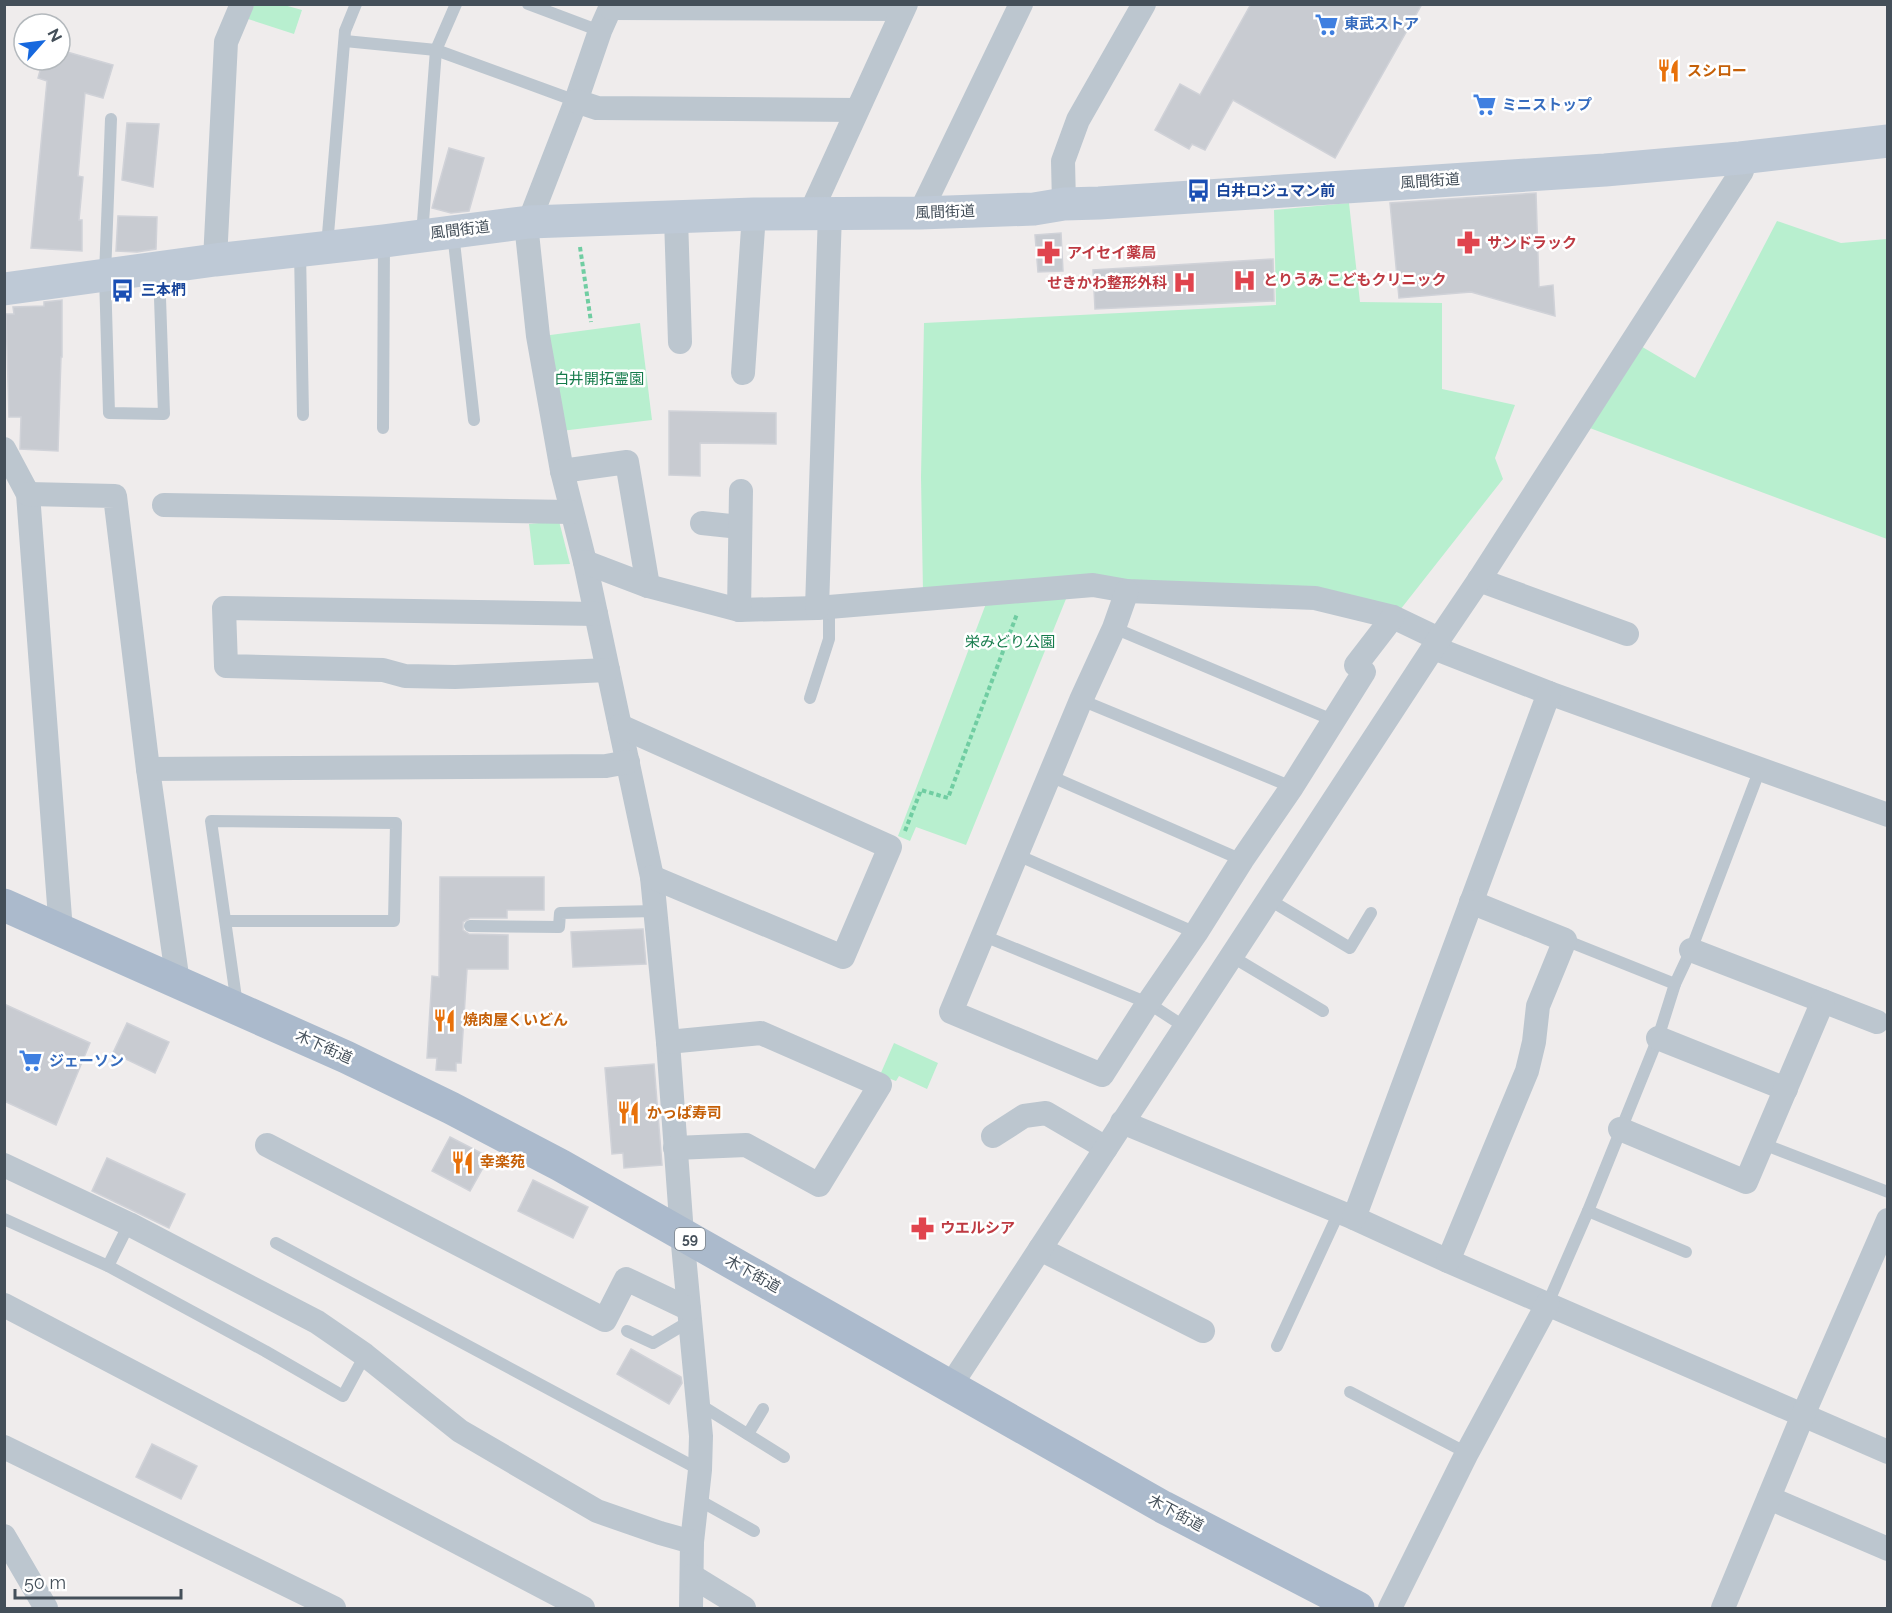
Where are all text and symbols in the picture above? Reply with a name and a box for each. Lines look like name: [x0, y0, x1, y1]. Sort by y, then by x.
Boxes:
supermarket icon: 東武ストア: [1313, 11, 1339, 37]
north arrow: [12, 12, 72, 72]
place label: 東武ストア: [1344, 15, 1419, 33]
text: N: [44, 25, 66, 45]
restaurant icon: スシロー: [1656, 58, 1682, 84]
place label: スシロー: [1687, 62, 1747, 80]
supermarket icon: ミニストップ: [1471, 92, 1497, 118]
place label: ミニストップ: [1502, 96, 1592, 114]
street label: 風間街道: [1399, 170, 1461, 192]
bus stop icon: 白井ロジュマン前: [1185, 178, 1211, 204]
place label: 白井ロジュマン前: [1216, 182, 1335, 200]
street label: 風間街道: [915, 202, 975, 222]
street label: 風間街道: [429, 217, 491, 243]
pharmacy icon: サンドラック: [1456, 230, 1482, 256]
place label: サンドラック: [1487, 234, 1577, 252]
pharmacy icon: アイセイ薬局: [1036, 240, 1062, 266]
place label: アイセイ薬局: [1067, 244, 1156, 262]
hospital icon: とりうみ こどもクリニック: [1232, 267, 1258, 293]
hospital icon: せきかわ整形外科: [1172, 270, 1198, 296]
place label: とりうみ こどもクリニック: [1263, 271, 1447, 289]
place label: せきかわ整形外科: [1047, 274, 1167, 292]
bus stop icon: 三本椚: [110, 277, 136, 303]
place label: 三本椚: [141, 281, 186, 299]
park label: 白井開拓霊園: [554, 370, 644, 388]
park label: 栄みどり公園: [965, 633, 1055, 651]
restaurant icon: 焼肉屋くいどん: [432, 1007, 458, 1033]
place label: 焼肉屋くいどん: [463, 1011, 568, 1029]
street label: 木下街道: [293, 1027, 355, 1067]
supermarket icon: ジェーソン: [18, 1048, 44, 1074]
place label: ジェーソン: [49, 1052, 124, 1070]
restaurant icon: かっぱ寿司: [616, 1100, 642, 1126]
place label: かっぱ寿司: [647, 1104, 722, 1122]
restaurant icon: 幸楽苑: [449, 1149, 475, 1175]
place label: 幸楽苑: [480, 1153, 525, 1171]
pharmacy icon: ウエルシア: [909, 1215, 935, 1241]
place label: ウエルシア: [940, 1219, 1015, 1237]
road number: 59: [675, 1228, 705, 1250]
street label: 木下街道: [722, 1252, 784, 1296]
street label: 木下街道: [1145, 1491, 1207, 1535]
scale bar: [15, 1562, 182, 1600]
text: 50 m: [24, 1572, 66, 1593]

